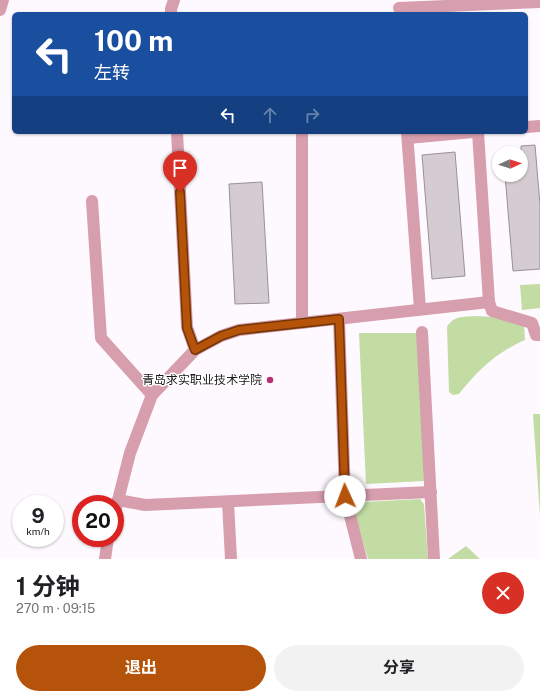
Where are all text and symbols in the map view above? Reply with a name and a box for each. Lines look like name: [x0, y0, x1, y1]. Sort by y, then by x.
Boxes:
text: 100 m: [94, 24, 173, 57]
icon: left: [28, 28, 80, 80]
text: 左转: [94, 62, 130, 83]
icon: left: [217, 104, 239, 126]
icon: ahead: [259, 104, 281, 126]
icon: right: [301, 104, 323, 126]
north arrow: [492, 146, 528, 182]
map controls: [492, 146, 528, 182]
pin: [163, 151, 197, 192]
icon: arrive: [169, 157, 191, 179]
place label: 青岛求实职业技术学院: [142, 373, 262, 387]
marker: 青岛求实职业技术学院: [265, 375, 275, 385]
position arrow: [324, 475, 366, 517]
speed limit sign: 20: [72, 495, 124, 547]
text: 9: [31, 504, 45, 528]
text: km/h: [26, 525, 50, 537]
text: 1 分钟: [16, 572, 80, 600]
button: close: [482, 572, 524, 614]
text: 270 m · 09:15: [16, 601, 95, 616]
button: 退出: [16, 645, 266, 691]
button: 分享: [274, 645, 524, 691]

